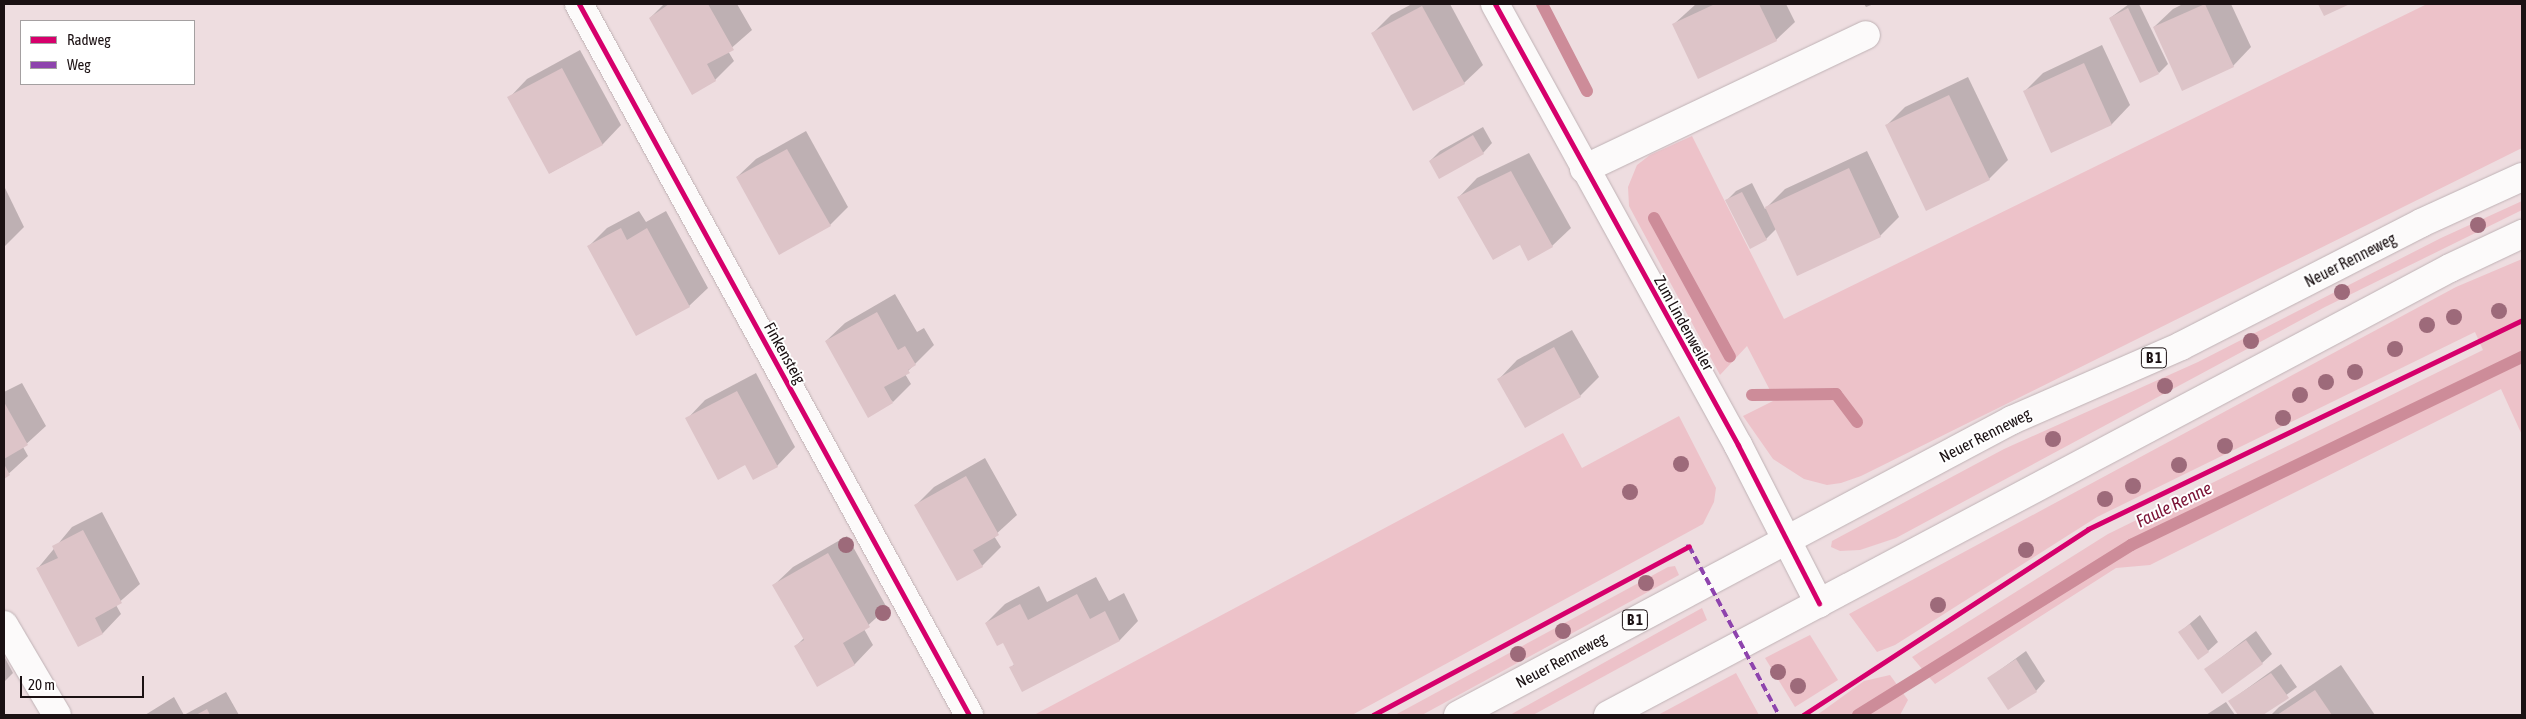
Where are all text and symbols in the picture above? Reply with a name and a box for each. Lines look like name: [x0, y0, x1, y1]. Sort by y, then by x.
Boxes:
legend: [20, 20, 195, 85]
text: Radweg: [67, 31, 111, 48]
text: Weg: [67, 56, 91, 73]
street label: Neuer Renneweg: [2301, 229, 2399, 291]
street label: Zum Lindenweiler: [1650, 272, 1718, 374]
street label: Finkensteig: [760, 319, 810, 387]
road number: B 1: [2140, 346, 2168, 370]
street label: Neuer Renneweg: [1936, 404, 2034, 466]
water label: Faule Renne: [2132, 477, 2216, 533]
road number: B 1: [1621, 608, 1649, 632]
street label: Neuer Renneweg: [1512, 628, 1610, 692]
scale bar: [22, 666, 146, 698]
text: 20 m: [28, 676, 55, 693]

